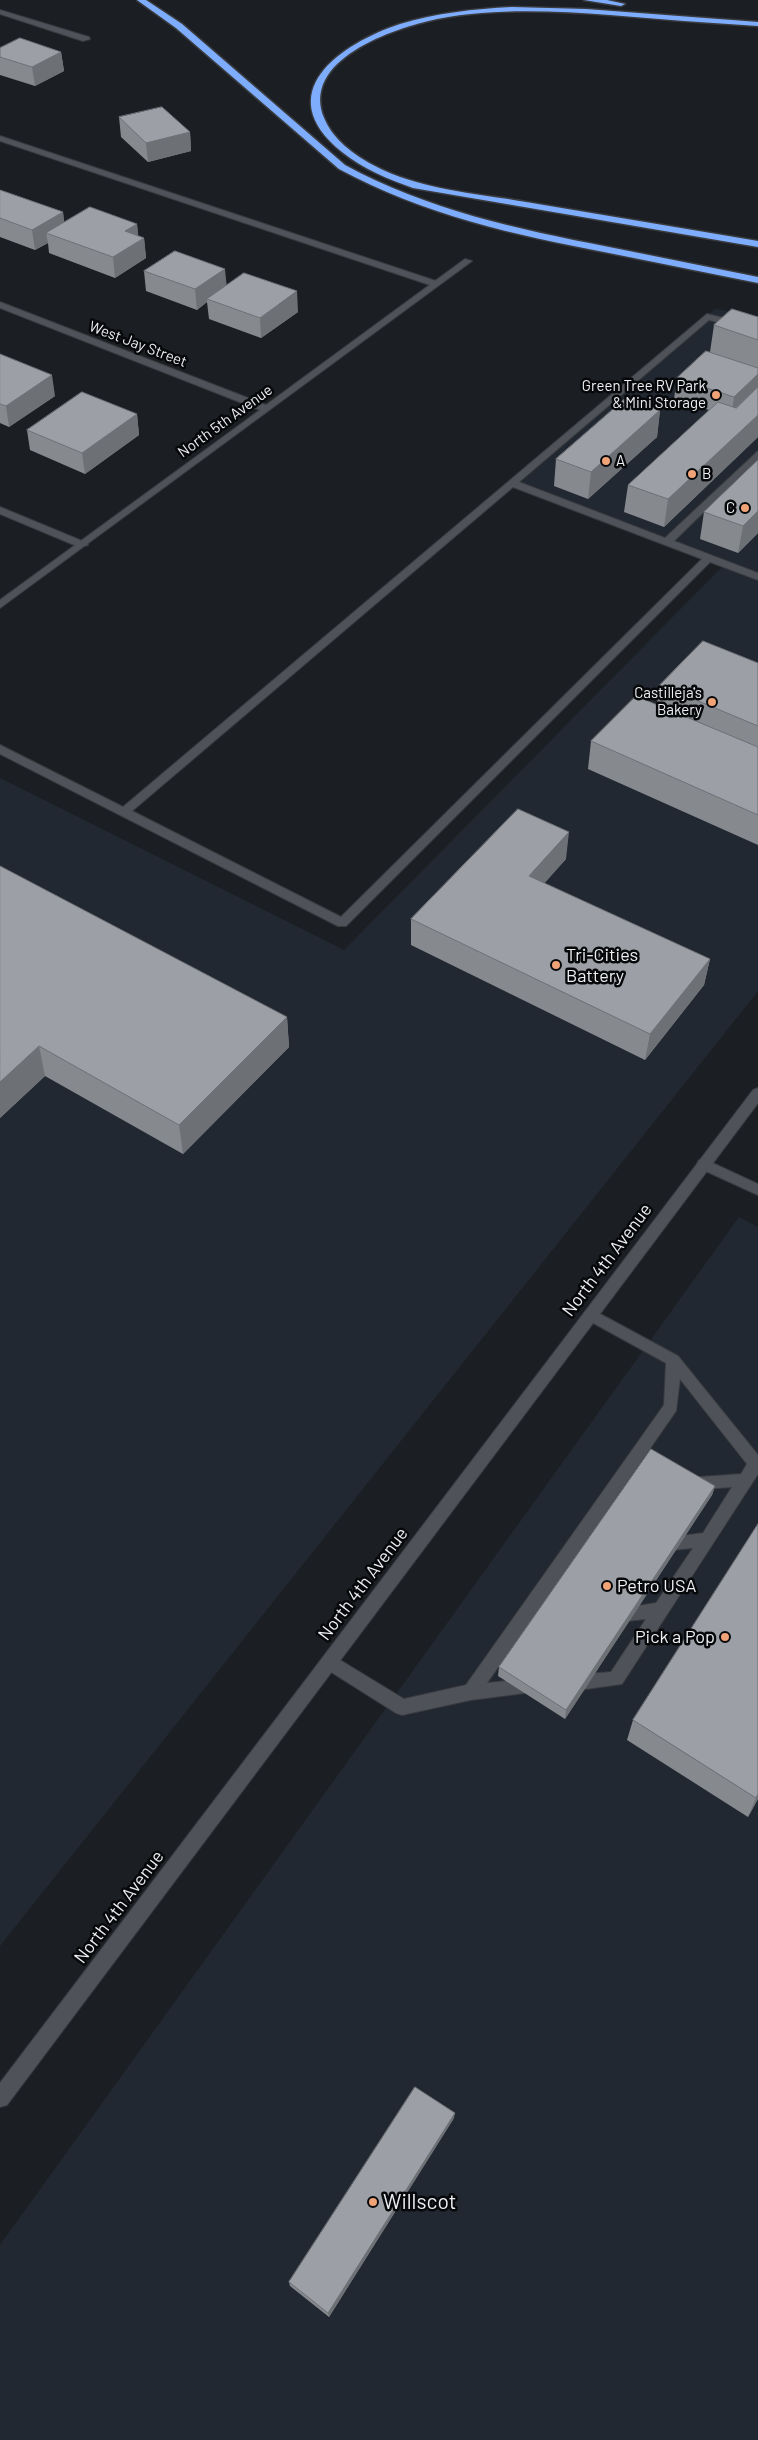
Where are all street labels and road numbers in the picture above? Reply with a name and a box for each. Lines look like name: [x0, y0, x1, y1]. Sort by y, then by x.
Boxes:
street label: West Jay Street: [87, 317, 189, 371]
street label: North 5th Avenue: [174, 381, 276, 461]
street label: North 4th Avenue: [558, 1199, 656, 1321]
street label: North 4th Avenue: [314, 1523, 412, 1645]
street label: North 4th Avenue: [70, 1846, 168, 1968]

